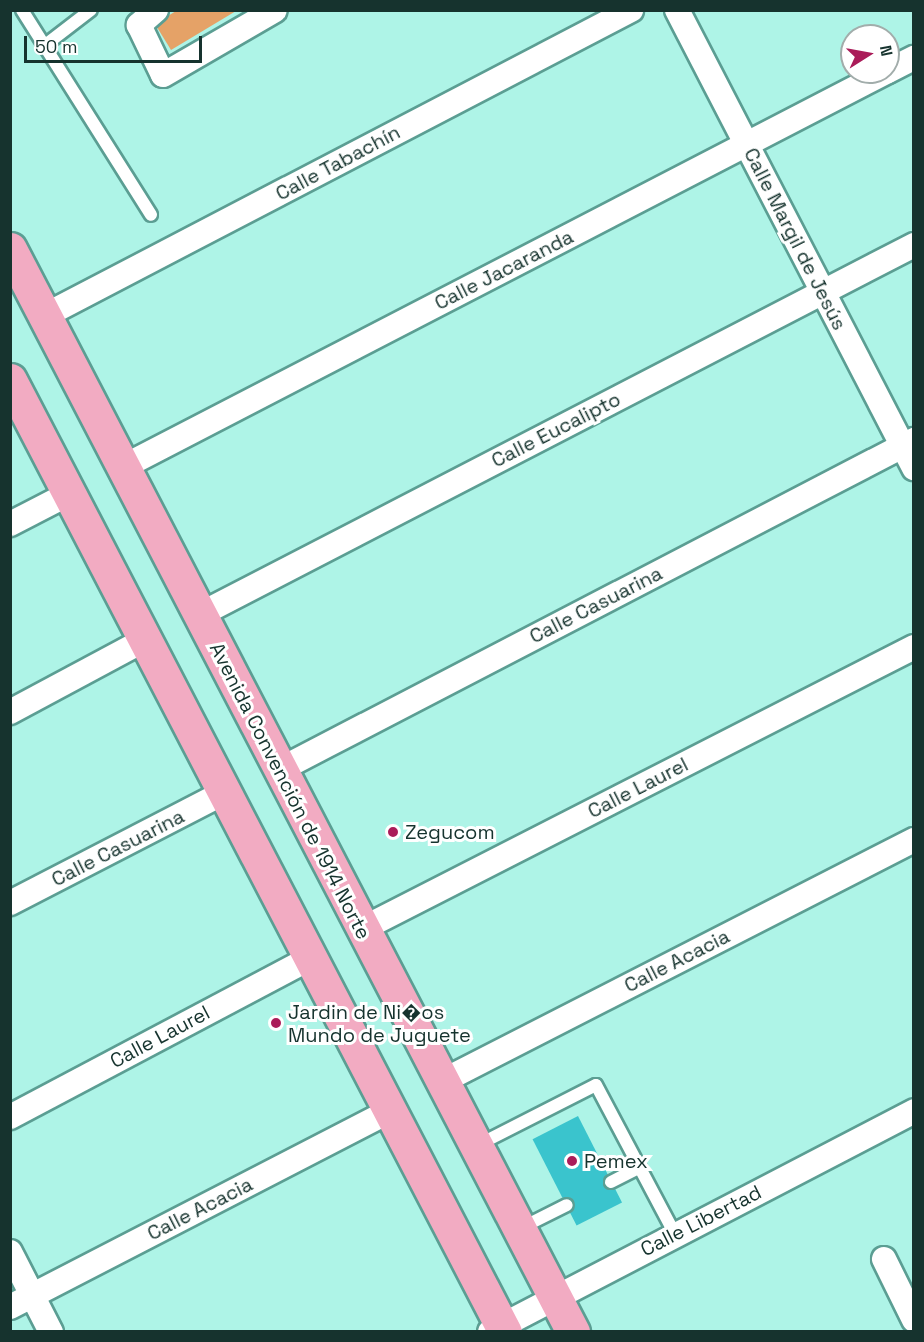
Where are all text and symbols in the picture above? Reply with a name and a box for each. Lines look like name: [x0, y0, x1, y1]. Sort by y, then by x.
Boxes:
scale bar: [27, 24, 206, 62]
north arrow: [840, 24, 900, 84]
text: 50 m: [35, 35, 77, 58]
text: N: [875, 44, 898, 58]
street label: Calle Tabachín: [271, 120, 405, 206]
street label: Calle Margil de Jesús: [739, 144, 851, 334]
street label: Calle Jacaranda: [431, 225, 577, 315]
street label: Calle Eucalipto: [487, 387, 625, 473]
street label: Calle Casuarina: [526, 561, 666, 649]
street label: Avenida Convención de 1914 Norte: [204, 639, 376, 943]
street label: Calle Laurel: [584, 752, 692, 824]
street label: Calle Casuarina: [48, 804, 188, 892]
place label: Zegucom: [405, 820, 495, 844]
marker: Zegucom: [386, 825, 400, 839]
street label: Calle Acacia: [620, 924, 734, 998]
place label: Jardin de Ni�os Mundo de Juguete: [288, 1000, 471, 1047]
street label: Calle Laurel: [106, 1001, 214, 1073]
marker: Jardin de Ni�os Mundo de Juguete: [269, 1016, 283, 1030]
place label: Pemex: [584, 1149, 648, 1173]
marker: Pemex: [565, 1154, 579, 1168]
street label: Calle Acacia: [143, 1172, 257, 1246]
street label: Calle Libertad: [637, 1180, 765, 1262]

